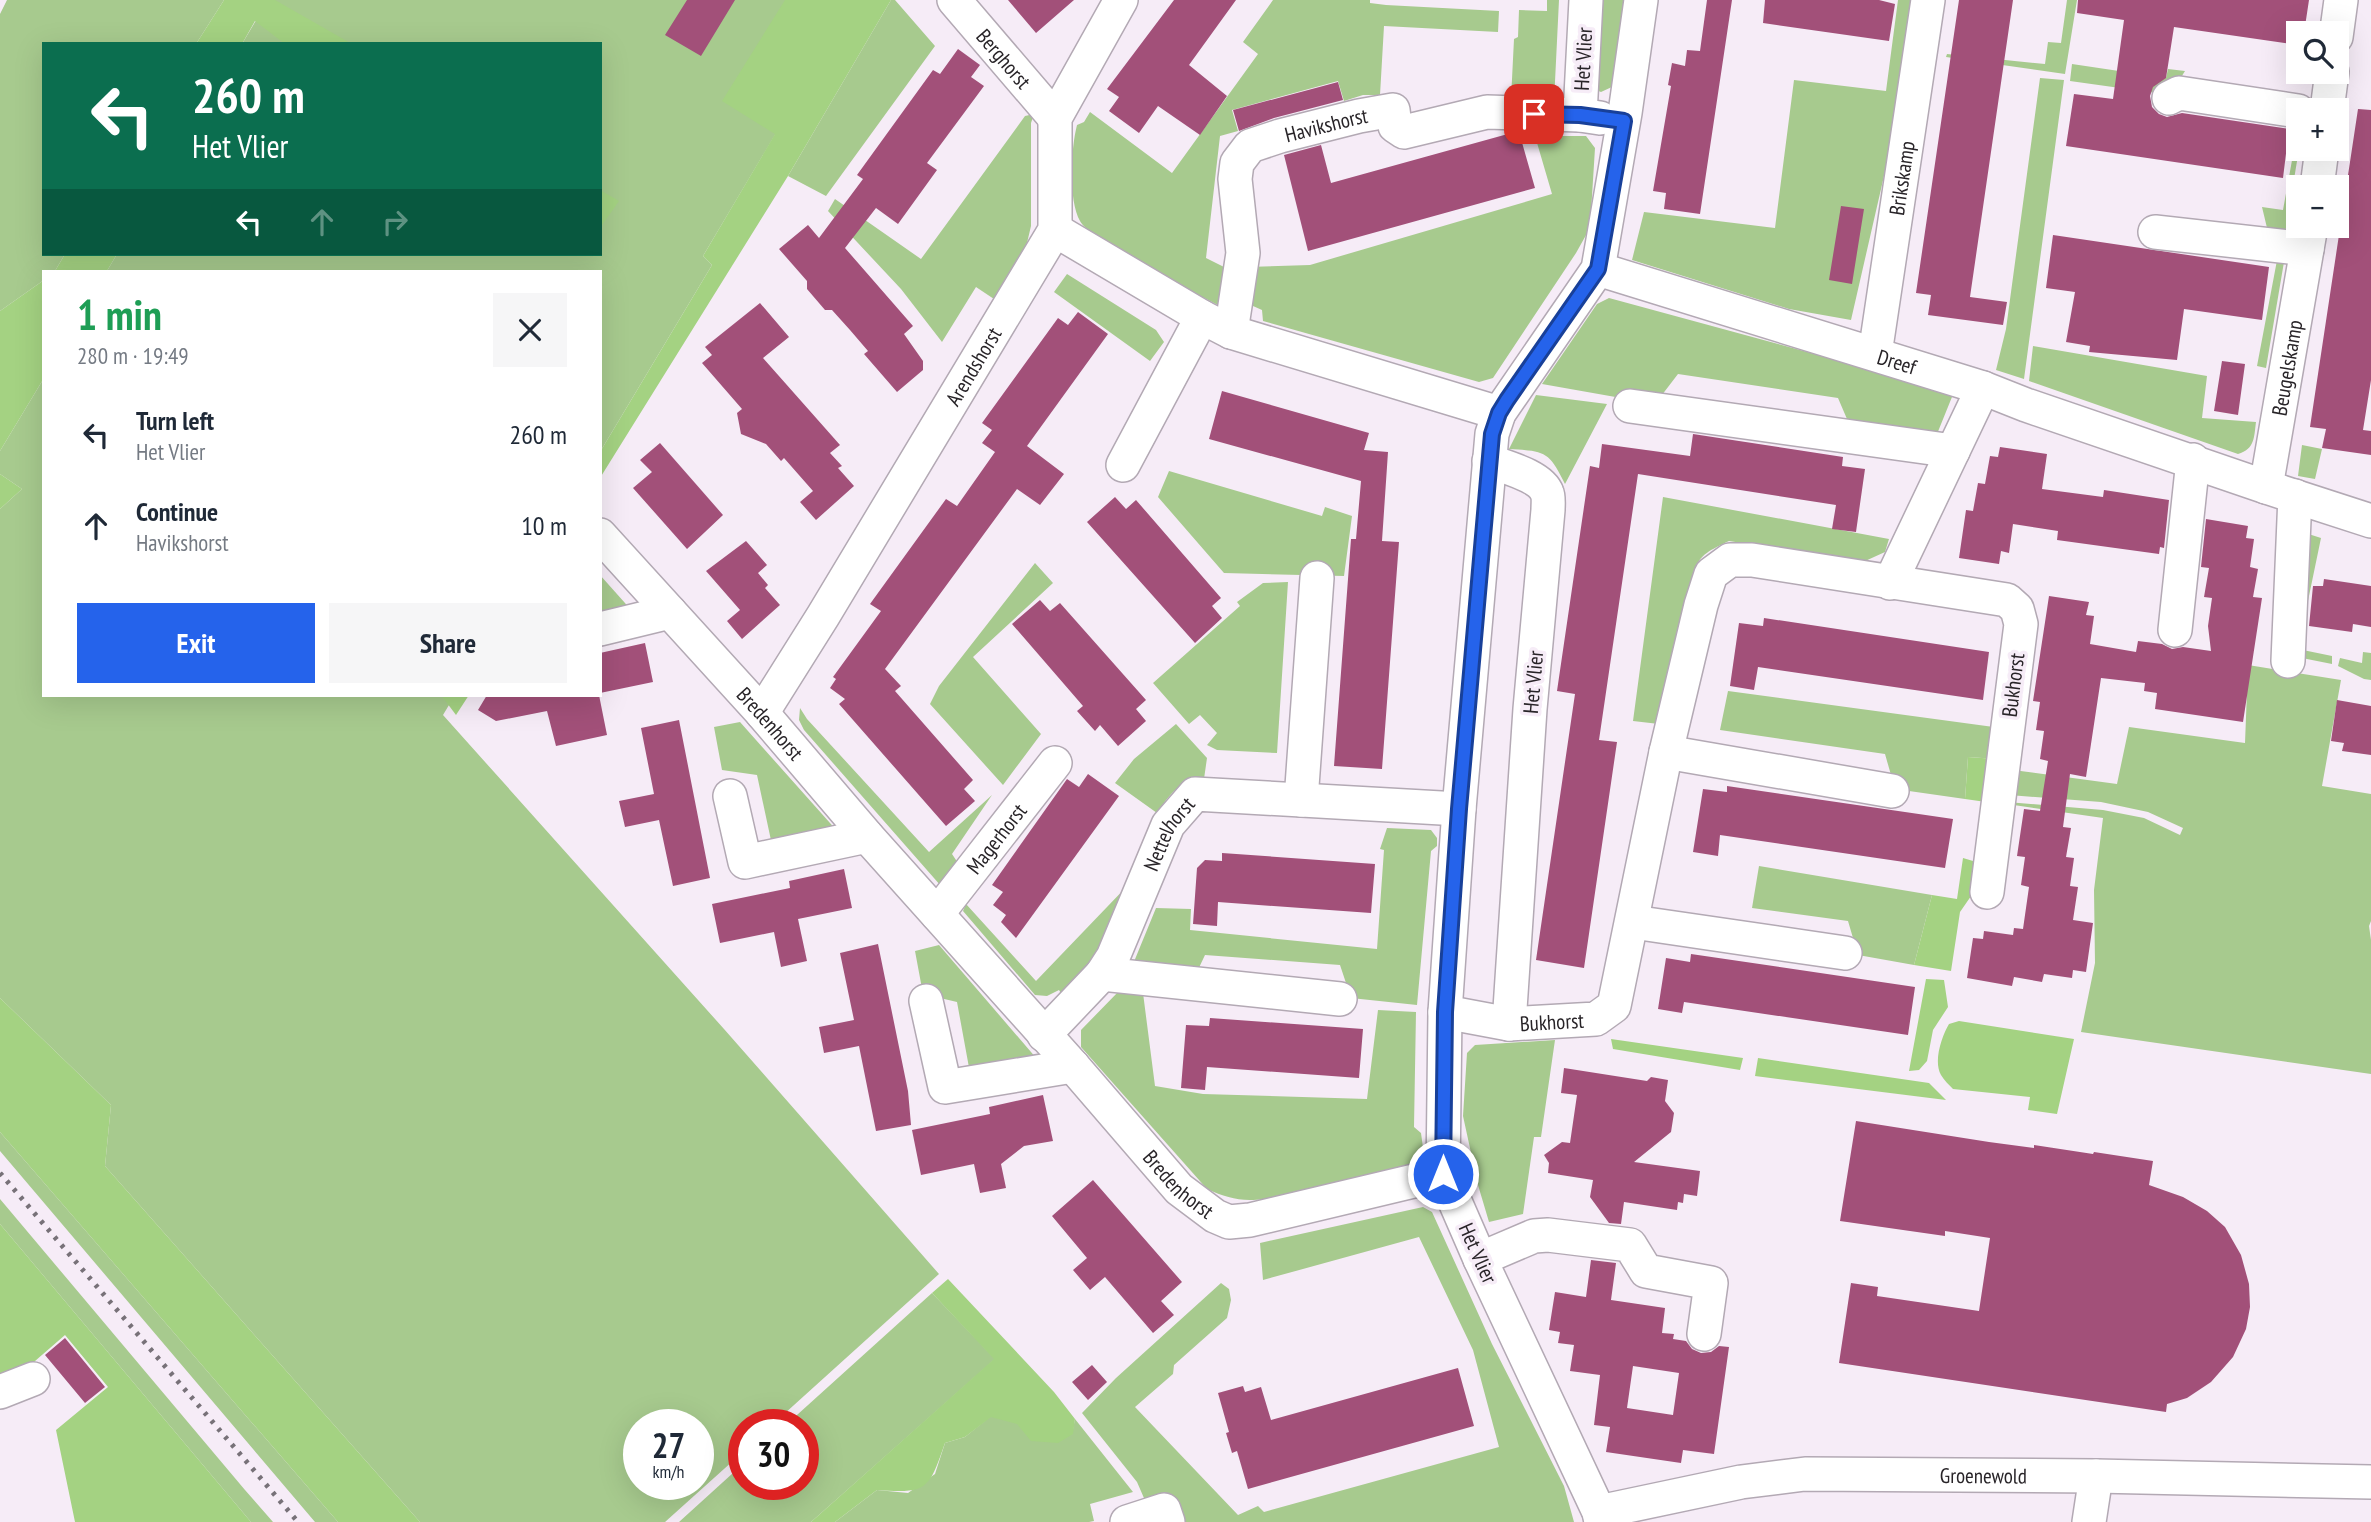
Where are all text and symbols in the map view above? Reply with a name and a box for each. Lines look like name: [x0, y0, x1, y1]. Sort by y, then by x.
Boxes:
map controls: [2286, 21, 2349, 238]
button: search: [2286, 21, 2349, 84]
street label: Berghorst: [971, 23, 1037, 94]
street label: Het Vlier: [1568, 26, 1598, 91]
text: 260 m: [192, 63, 305, 127]
icon: left: [77, 70, 168, 161]
pin: [1504, 84, 1564, 144]
icon: arrive: [1515, 95, 1553, 133]
button: +: [2286, 98, 2349, 161]
street label: Havikshorst: [1282, 101, 1370, 148]
text: Het Vlier: [192, 125, 288, 167]
street label: Brikskamp: [1882, 139, 1920, 217]
button: −: [2286, 175, 2349, 238]
icon: left: [230, 203, 268, 241]
icon: ahead: [303, 203, 341, 241]
icon: right: [376, 203, 414, 241]
text: 1 min: [77, 287, 162, 342]
button: close: [493, 293, 567, 367]
street label: Beugelskamp: [2265, 318, 2308, 418]
street label: Arendshorst: [939, 322, 1007, 410]
text: 280 m · 19:49: [77, 341, 189, 370]
street label: Dreef: [1874, 343, 1920, 380]
text: Turn left: [136, 404, 214, 437]
icon: left: [77, 416, 115, 454]
text: 260 m: [509, 418, 567, 451]
text: Het Vlier: [136, 437, 205, 466]
text: Continue: [136, 495, 218, 528]
icon: ahead: [77, 507, 115, 545]
text: 10 m: [521, 509, 567, 542]
text: Havikshorst: [136, 528, 229, 557]
button: Exit: [77, 603, 315, 683]
button: Share: [329, 603, 567, 683]
street label: Het Vlier: [1517, 649, 1549, 715]
street label: Bukhorst: [1996, 651, 2030, 718]
street label: Bredenhorst: [731, 681, 810, 766]
street label: Nettelhorst: [1137, 791, 1200, 875]
street label: Magerhorst: [960, 797, 1032, 879]
street label: Bukhorst: [1519, 1006, 1585, 1037]
position arrow: [1406, 1137, 1480, 1211]
street label: Bredenhorst: [1138, 1144, 1220, 1224]
street label: Het Vlier: [1453, 1219, 1503, 1288]
speed limit sign: 30: [728, 1409, 819, 1500]
text: 27: [652, 1422, 685, 1468]
text: km/h: [653, 1460, 684, 1483]
street label: Groenewold: [1940, 1461, 2027, 1489]

